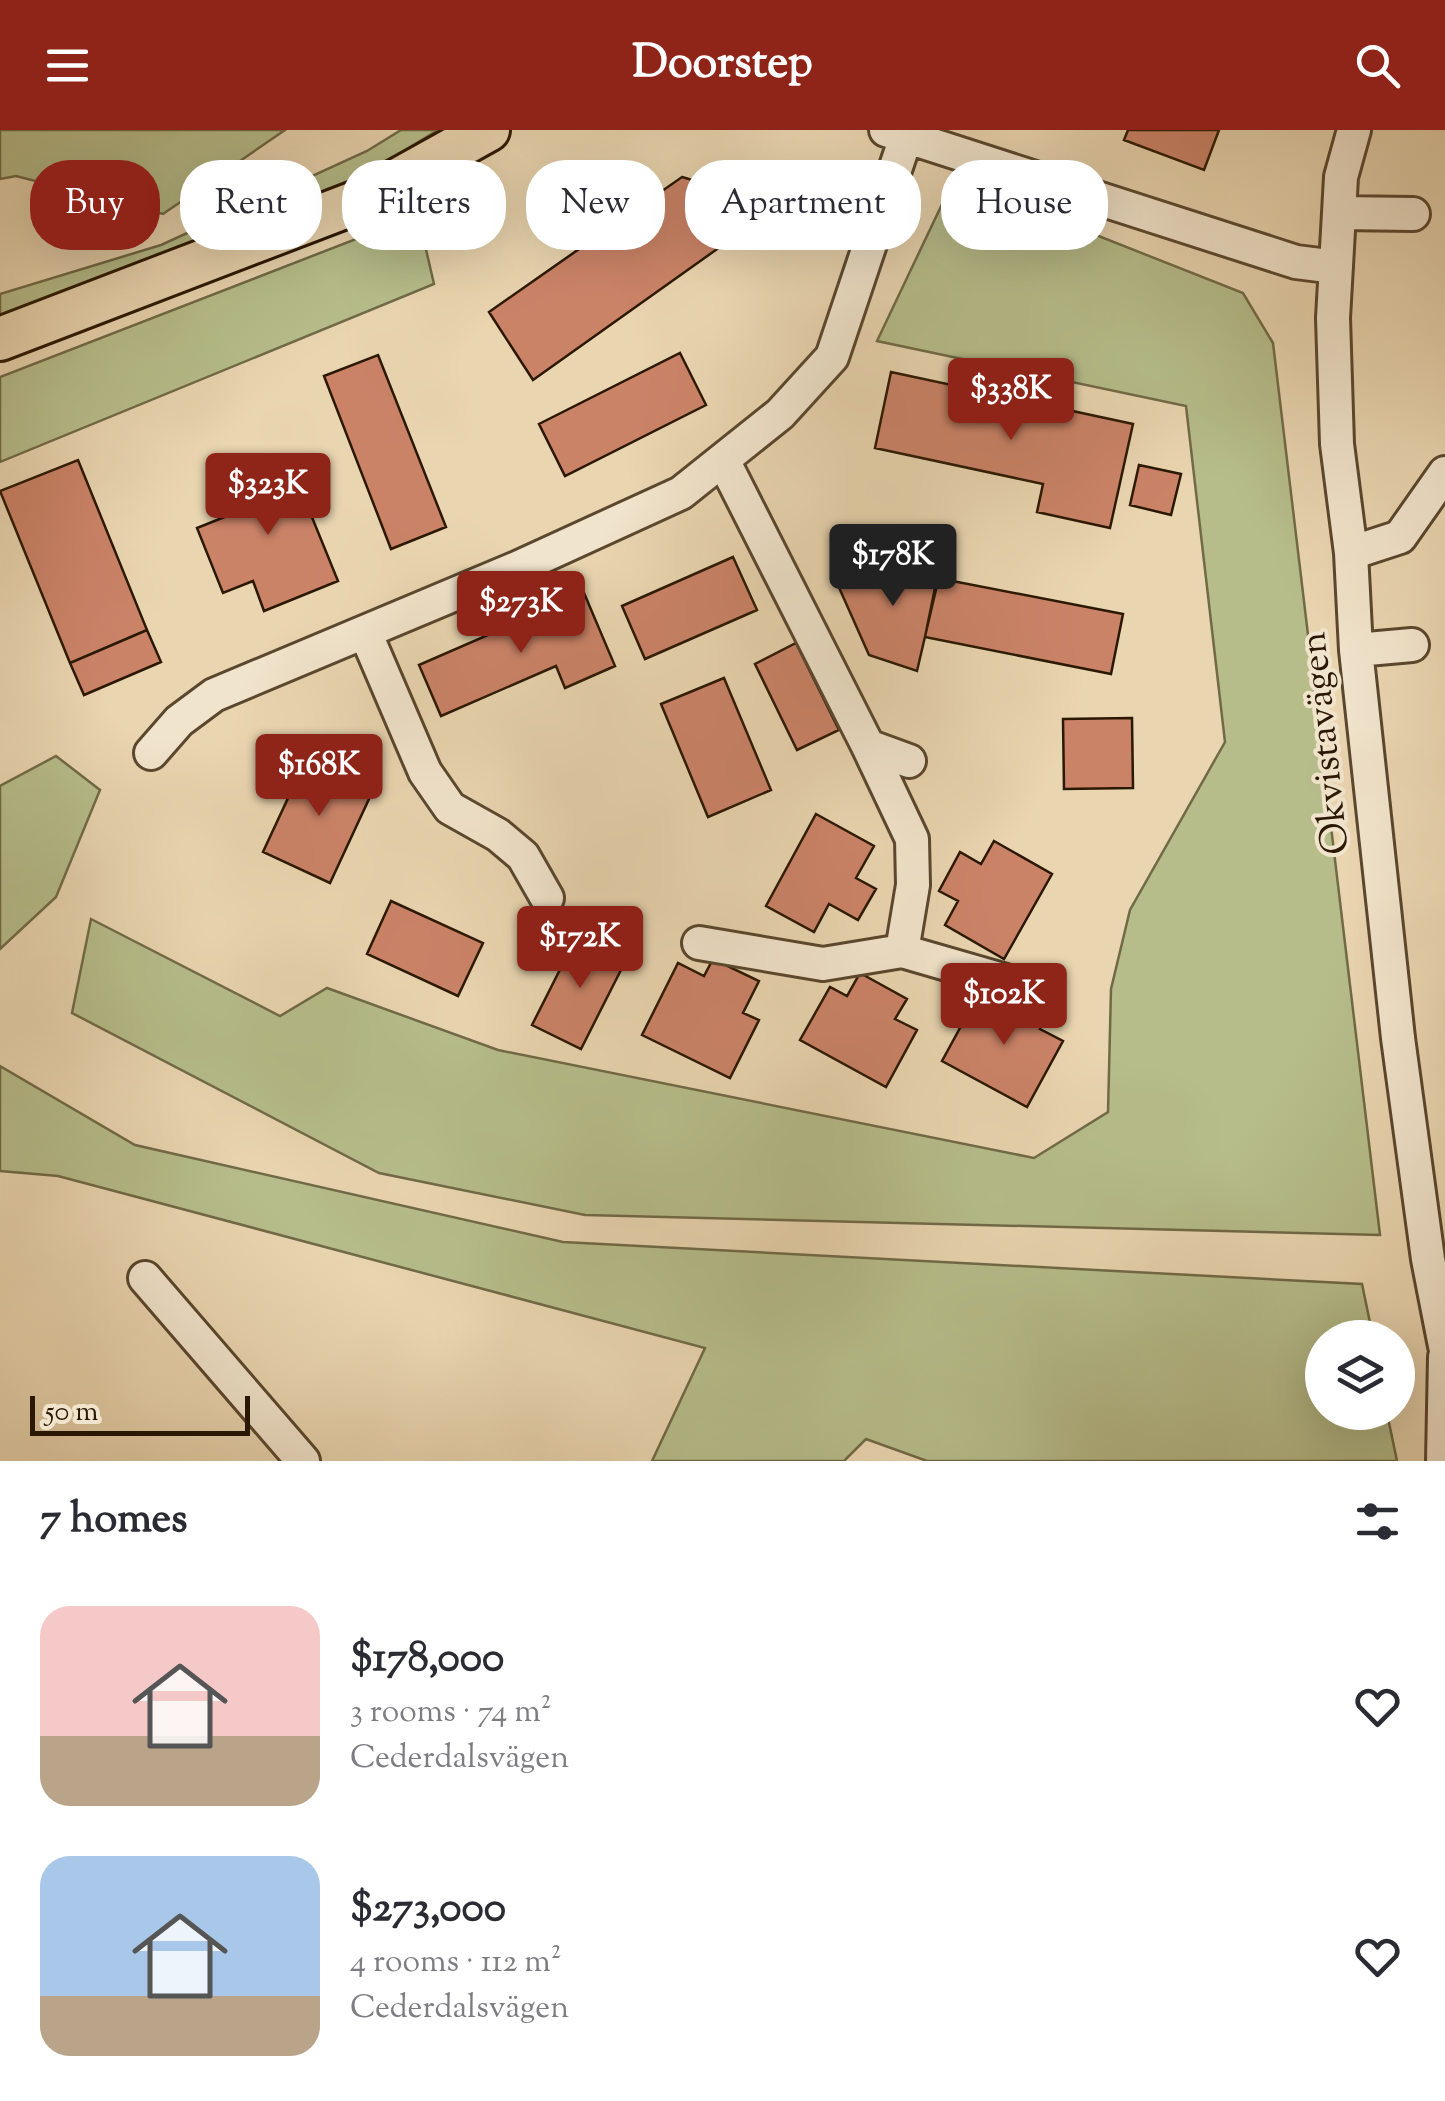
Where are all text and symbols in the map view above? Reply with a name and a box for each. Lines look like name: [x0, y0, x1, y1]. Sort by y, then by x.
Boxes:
text: Doorstep: [632, 33, 813, 98]
icon: menu: [40, 38, 95, 93]
icon: search: [1350, 38, 1405, 93]
chip: Buy: [30, 160, 160, 250]
chip: Rent: [180, 160, 322, 250]
chip: Filters: [342, 160, 506, 250]
chip: New: [526, 160, 665, 250]
chip: Apartment: [685, 160, 921, 250]
chip: House: [941, 160, 1108, 250]
pin: $338K: [941, 358, 1081, 443]
text: $338K: [970, 367, 1052, 413]
pin: $323K: [198, 453, 338, 538]
text: $323K: [227, 462, 309, 508]
pin: $178K: [823, 524, 963, 609]
text: $178K: [851, 533, 935, 579]
pin: $273K: [451, 571, 591, 656]
text: $273K: [479, 580, 563, 626]
street label: Okvistavägen: [1288, 629, 1366, 857]
pin: $168K: [249, 734, 389, 819]
text: $168K: [277, 743, 361, 789]
pin: $172K: [510, 906, 650, 991]
text: $172K: [539, 915, 621, 961]
pin: $102K: [934, 963, 1074, 1048]
text: $102K: [963, 972, 1045, 1018]
map controls: [1305, 1320, 1415, 1430]
button: layers: [1305, 1320, 1415, 1430]
scale bar: [30, 1391, 250, 1436]
text: 50 m: [45, 1393, 99, 1433]
text: 7 homes: [40, 1491, 188, 1551]
icon: filters: [1350, 1494, 1405, 1549]
text: $178,000: [350, 1630, 504, 1690]
icon: home: [120, 1646, 240, 1766]
icon: heart: [1350, 1679, 1405, 1734]
text: 3 rooms · 74 m²: [350, 1690, 552, 1736]
text: Cederdalsvägen: [350, 1736, 569, 1782]
text: $273,000: [350, 1880, 506, 1940]
icon: home: [120, 1896, 240, 2016]
icon: heart: [1350, 1929, 1405, 1984]
text: 4 rooms · 112 m²: [350, 1940, 562, 1986]
text: Cederdalsvägen: [350, 1986, 569, 2032]

